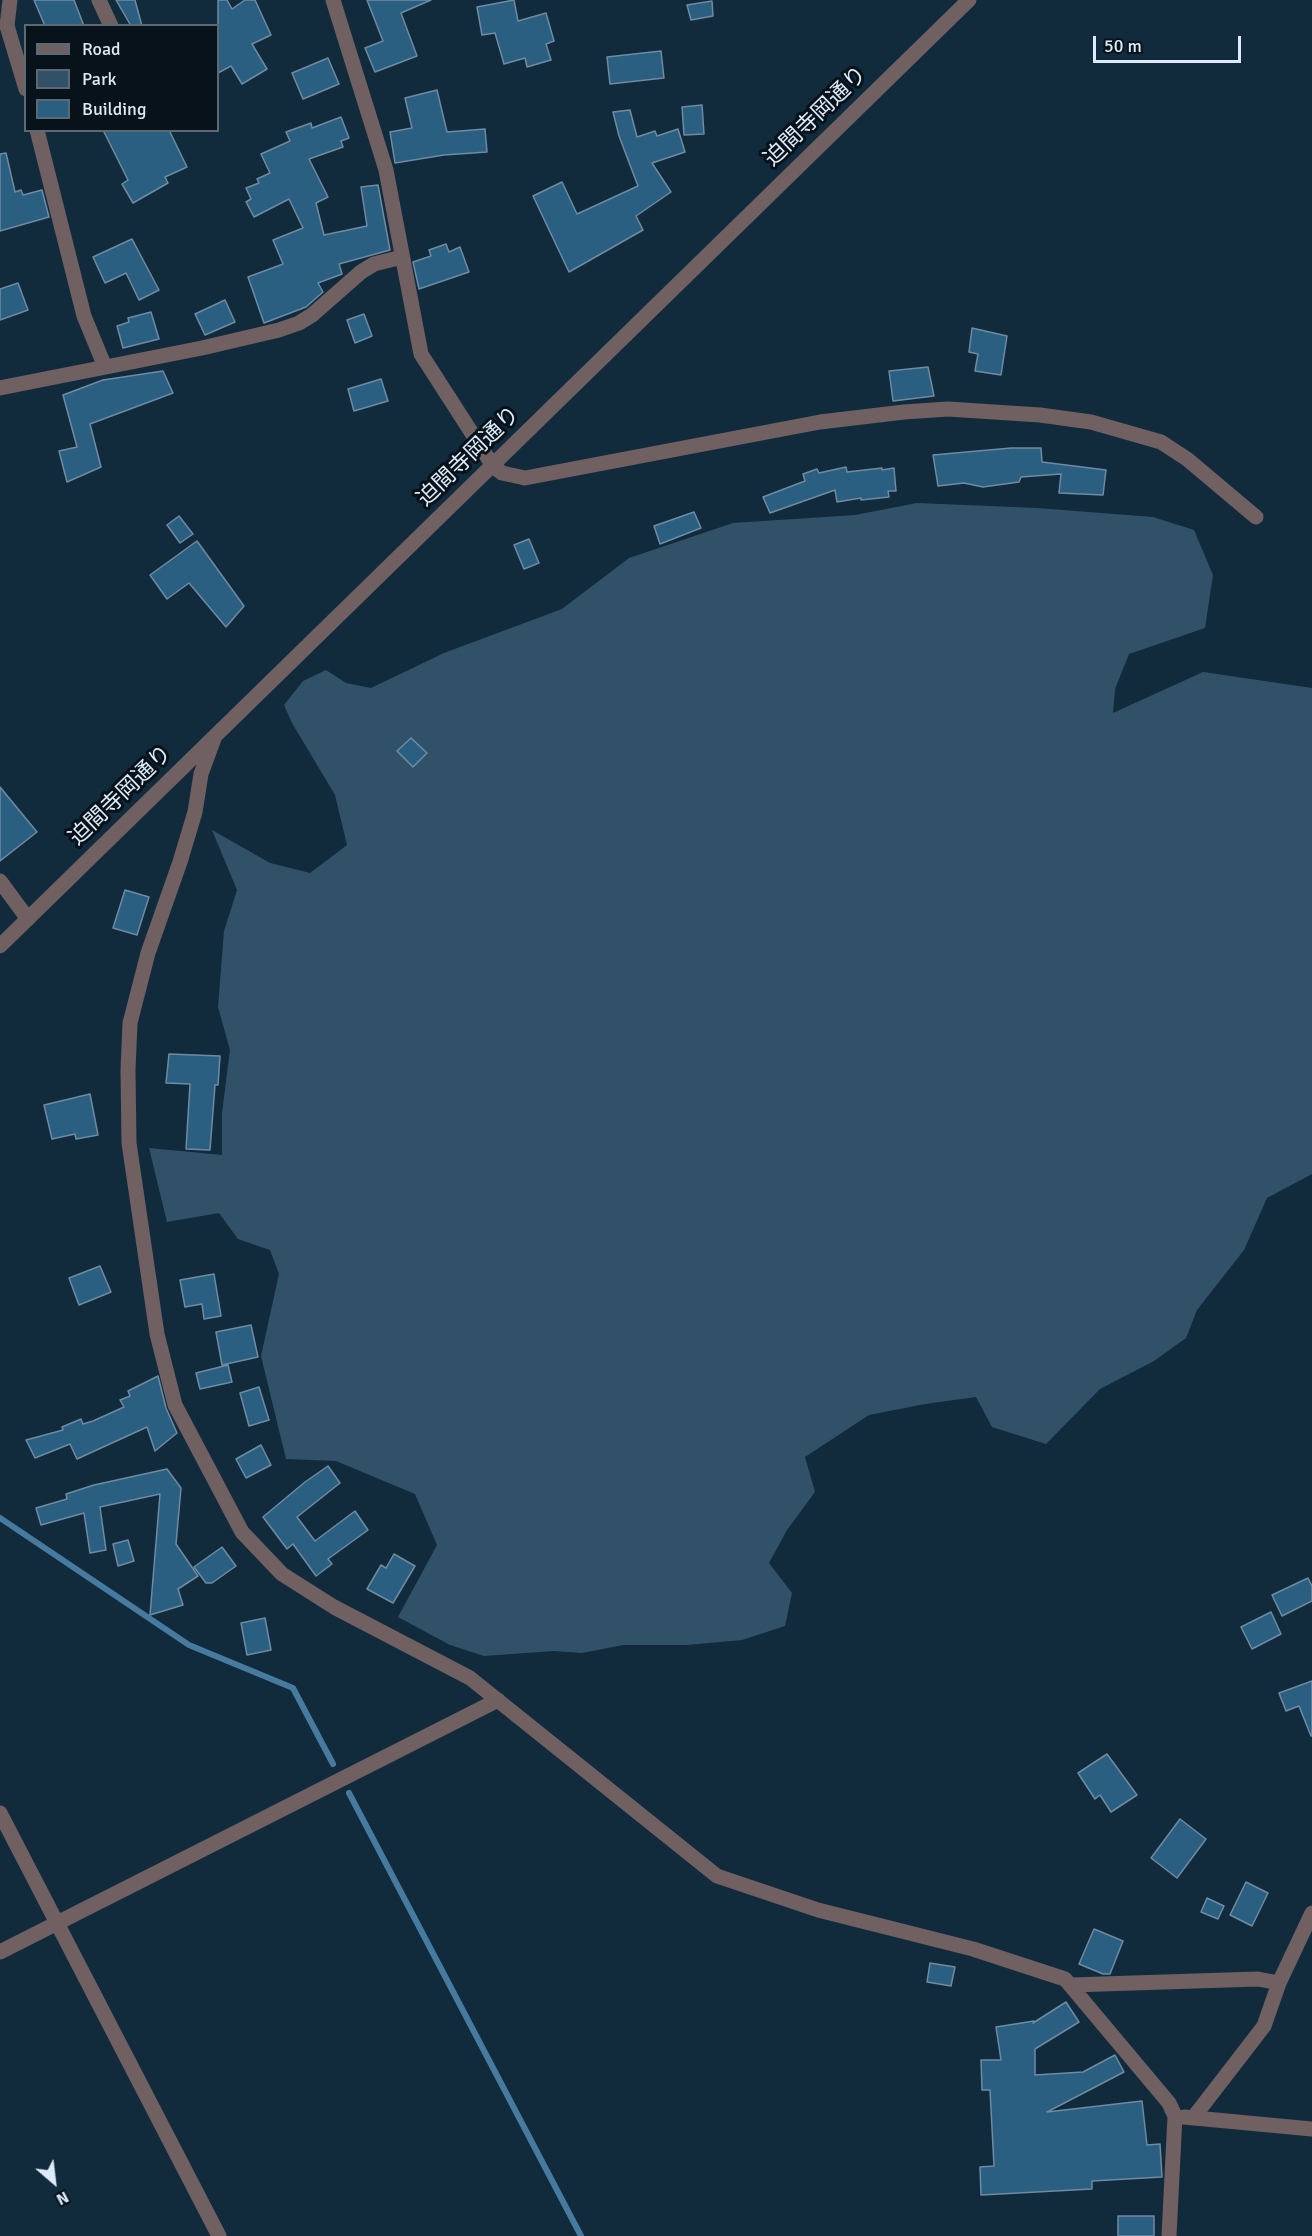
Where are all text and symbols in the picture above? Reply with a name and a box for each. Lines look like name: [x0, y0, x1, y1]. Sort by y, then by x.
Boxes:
legend: [24, 24, 219, 132]
scale bar: [1096, 24, 1244, 62]
text: 50 m: [1104, 35, 1142, 57]
text: Road: [82, 38, 121, 60]
street label: 迫間寺岡通り: [759, 62, 873, 172]
text: Park: [82, 68, 117, 90]
text: Building: [82, 98, 146, 120]
street label: 迫間寺岡通り: [412, 402, 526, 512]
street label: 迫間寺岡通り: [64, 741, 178, 851]
north arrow: [24, 2152, 84, 2212]
text: N: [53, 2186, 72, 2209]

